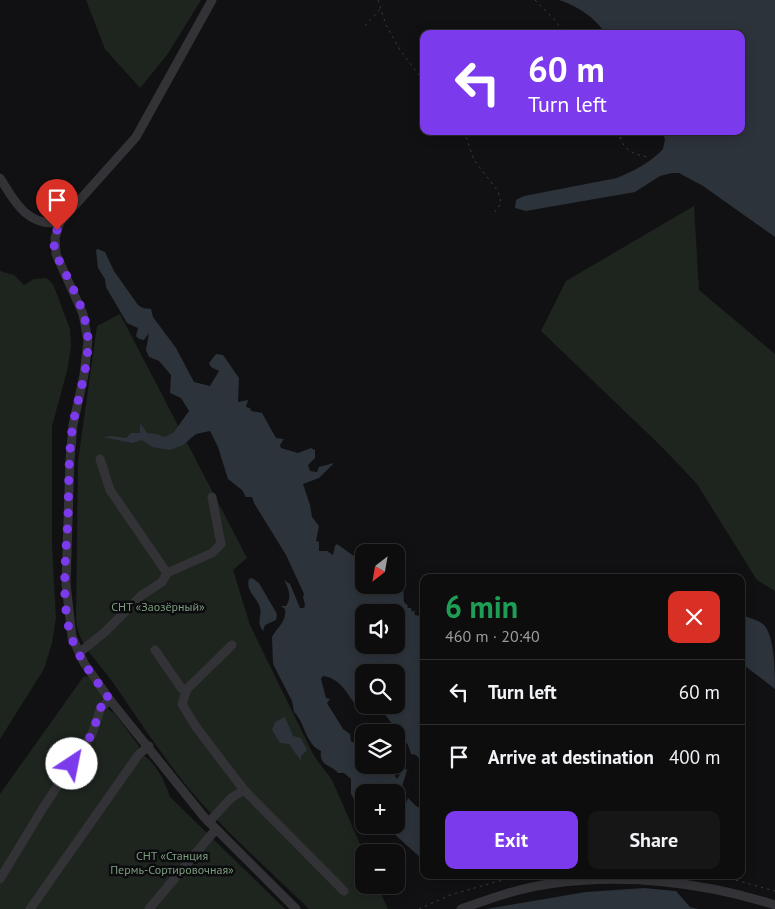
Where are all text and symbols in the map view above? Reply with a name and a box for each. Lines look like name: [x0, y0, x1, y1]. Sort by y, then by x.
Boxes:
text: 60 m: [528, 46, 605, 92]
icon: left: [445, 50, 510, 115]
text: Turn left: [528, 90, 607, 118]
pin: [36, 179, 78, 230]
icon: arrive: [43, 186, 71, 214]
north arrow: [355, 544, 405, 594]
map controls: [355, 544, 405, 894]
text: 6 min: [445, 587, 518, 626]
button: close: [668, 591, 720, 643]
park label: СНТ «Заозёрный»: [111, 599, 205, 614]
button: sound: [355, 604, 405, 654]
text: 460 m · 20:40: [445, 626, 540, 646]
button: search: [355, 664, 405, 714]
icon: left: [445, 678, 473, 706]
text: Turn left: [488, 680, 557, 704]
text: 60 m: [679, 680, 720, 704]
button: layers: [355, 724, 405, 774]
position arrow: [45, 737, 97, 789]
icon: arrive: [445, 743, 473, 771]
text: Arrive at destination: [488, 745, 654, 769]
text: 400 m: [669, 745, 721, 769]
button: +: [355, 784, 405, 834]
button: Exit: [445, 811, 578, 869]
button: Share: [588, 811, 720, 869]
button: −: [355, 844, 405, 894]
park label: СНТ «Станция Пермь-Сортировочная»: [110, 848, 234, 877]

